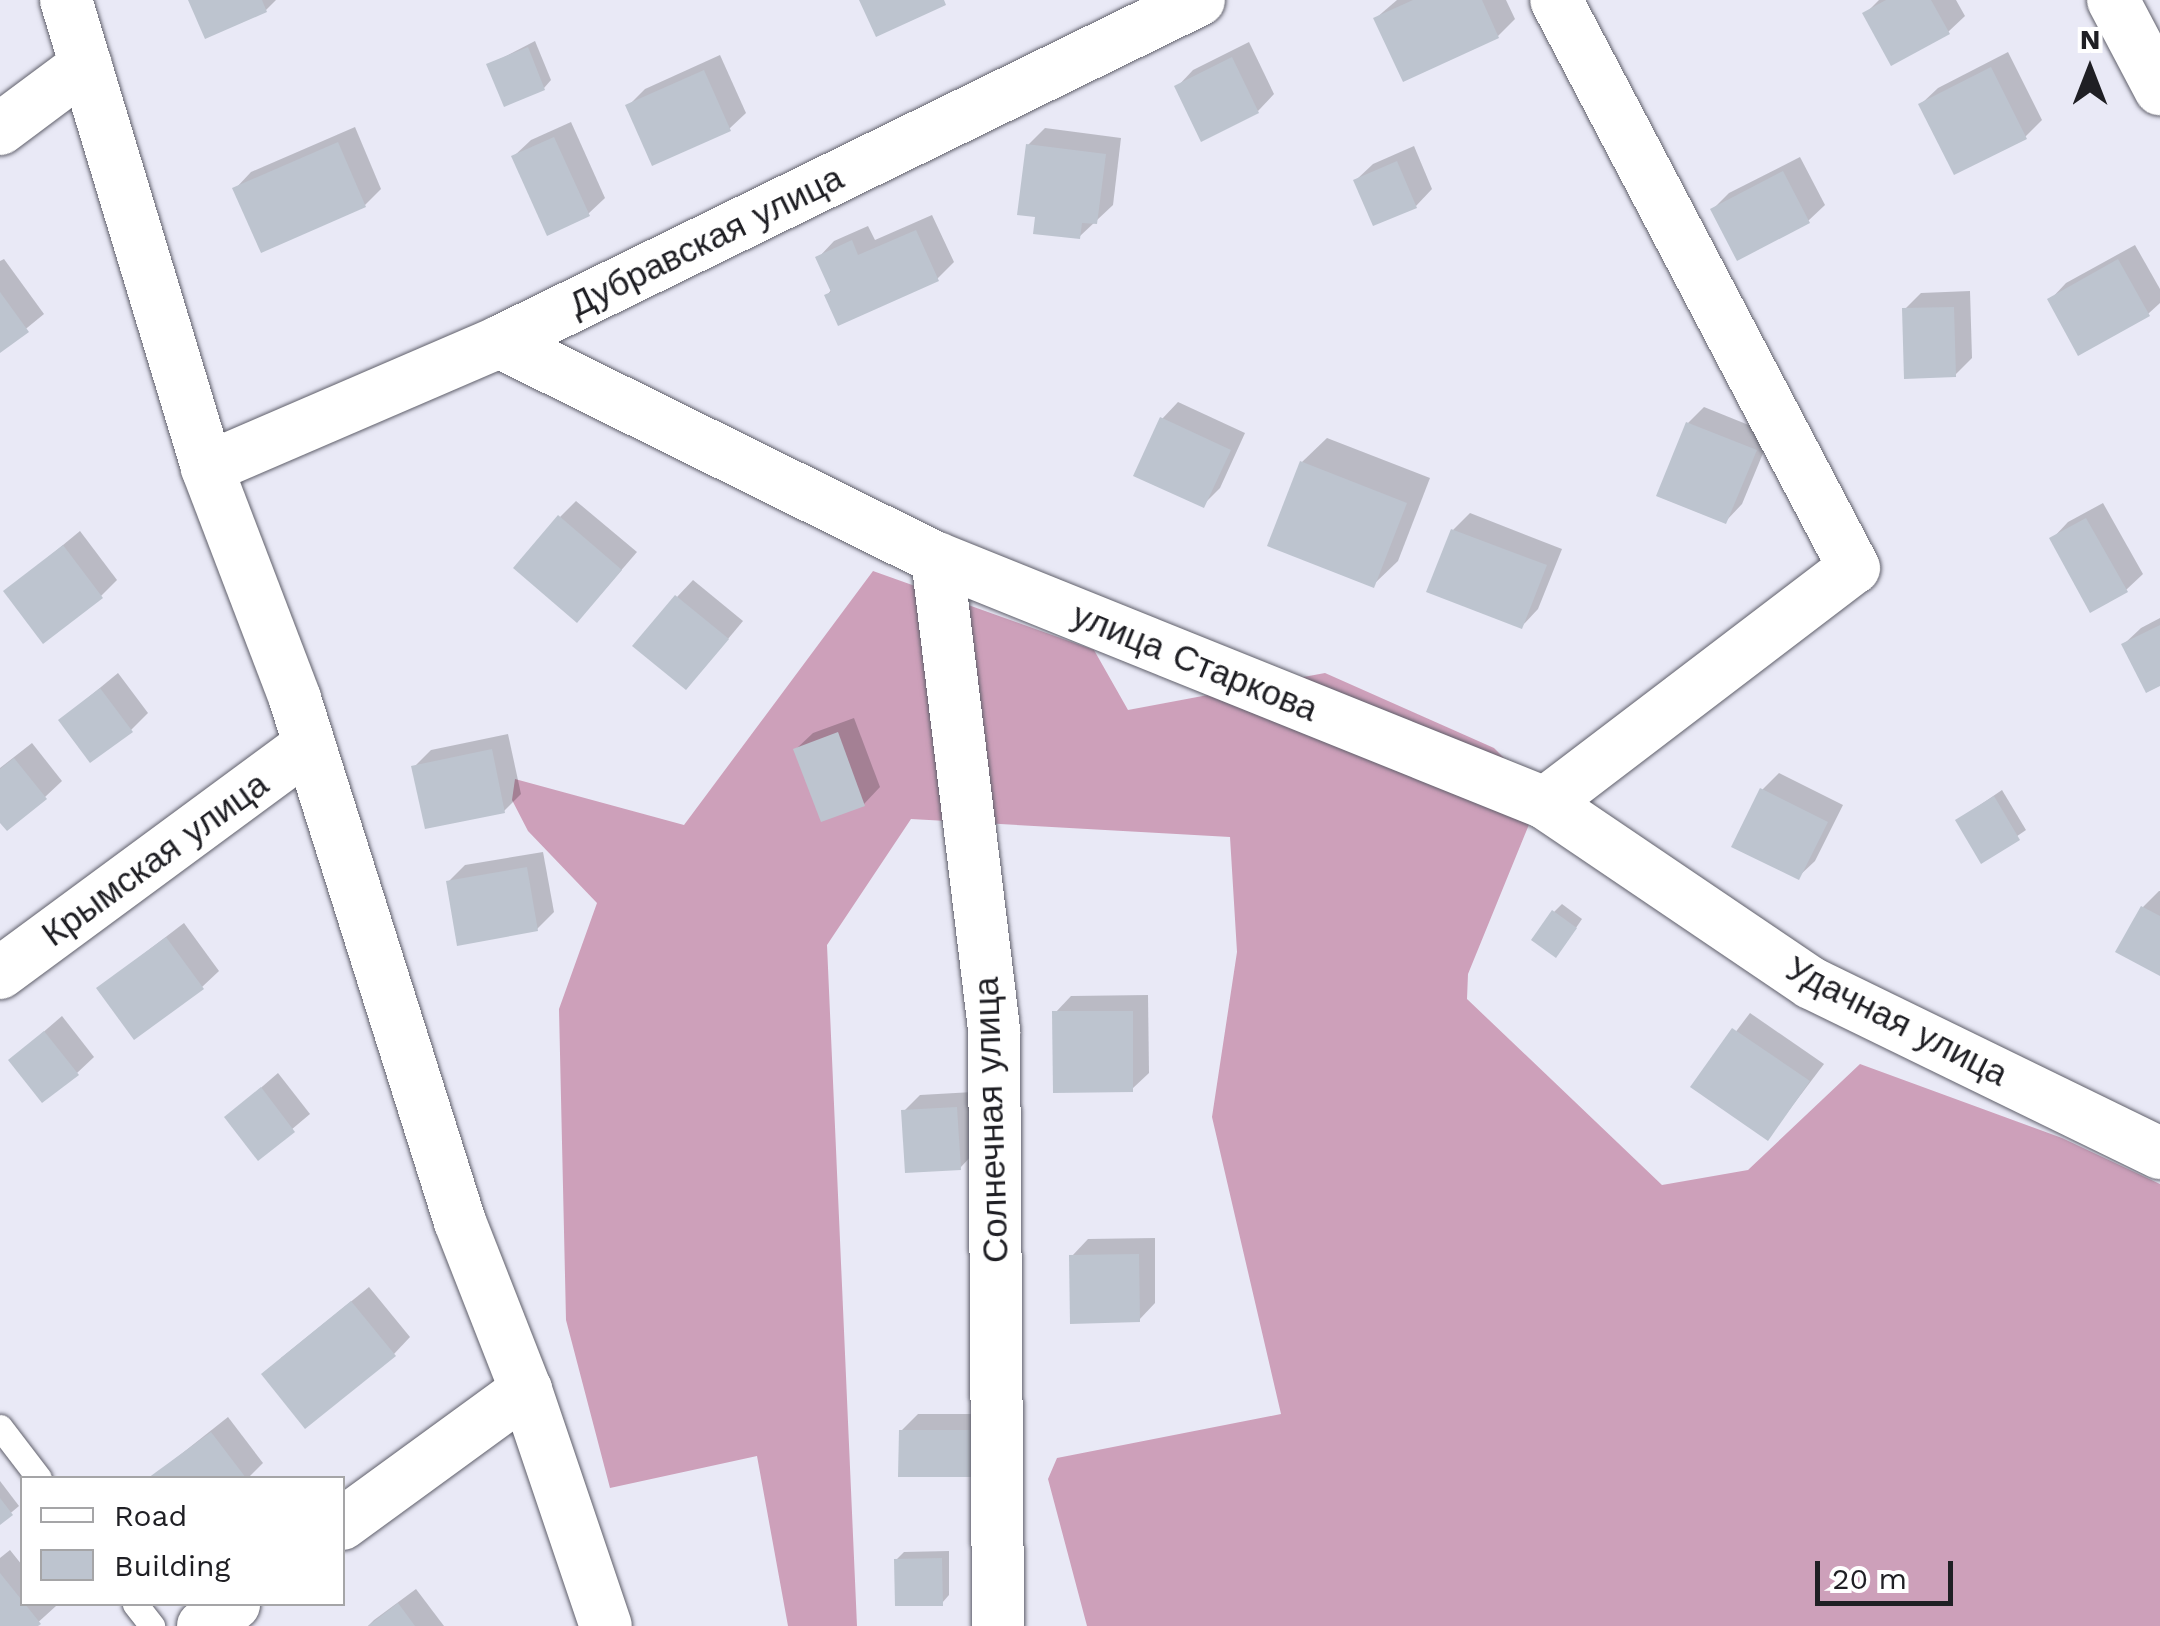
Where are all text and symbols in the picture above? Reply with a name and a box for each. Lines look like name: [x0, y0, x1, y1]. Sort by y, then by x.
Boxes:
north arrow: [2040, 20, 2140, 120]
text: N: [2080, 23, 2100, 56]
street label: Дубравская улица: [562, 156, 850, 326]
street label: улица Старкова: [1066, 594, 1324, 730]
street label: Крымская улица: [34, 763, 276, 955]
street label: Удачная улица: [1779, 947, 2015, 1095]
street label: Солнечная улица: [965, 976, 1017, 1264]
legend: [20, 1476, 345, 1606]
text: Road: [114, 1498, 187, 1533]
scale bar: [1820, 1541, 1958, 1603]
text: Building: [114, 1548, 231, 1583]
text: 20 m: [1832, 1561, 1907, 1596]

